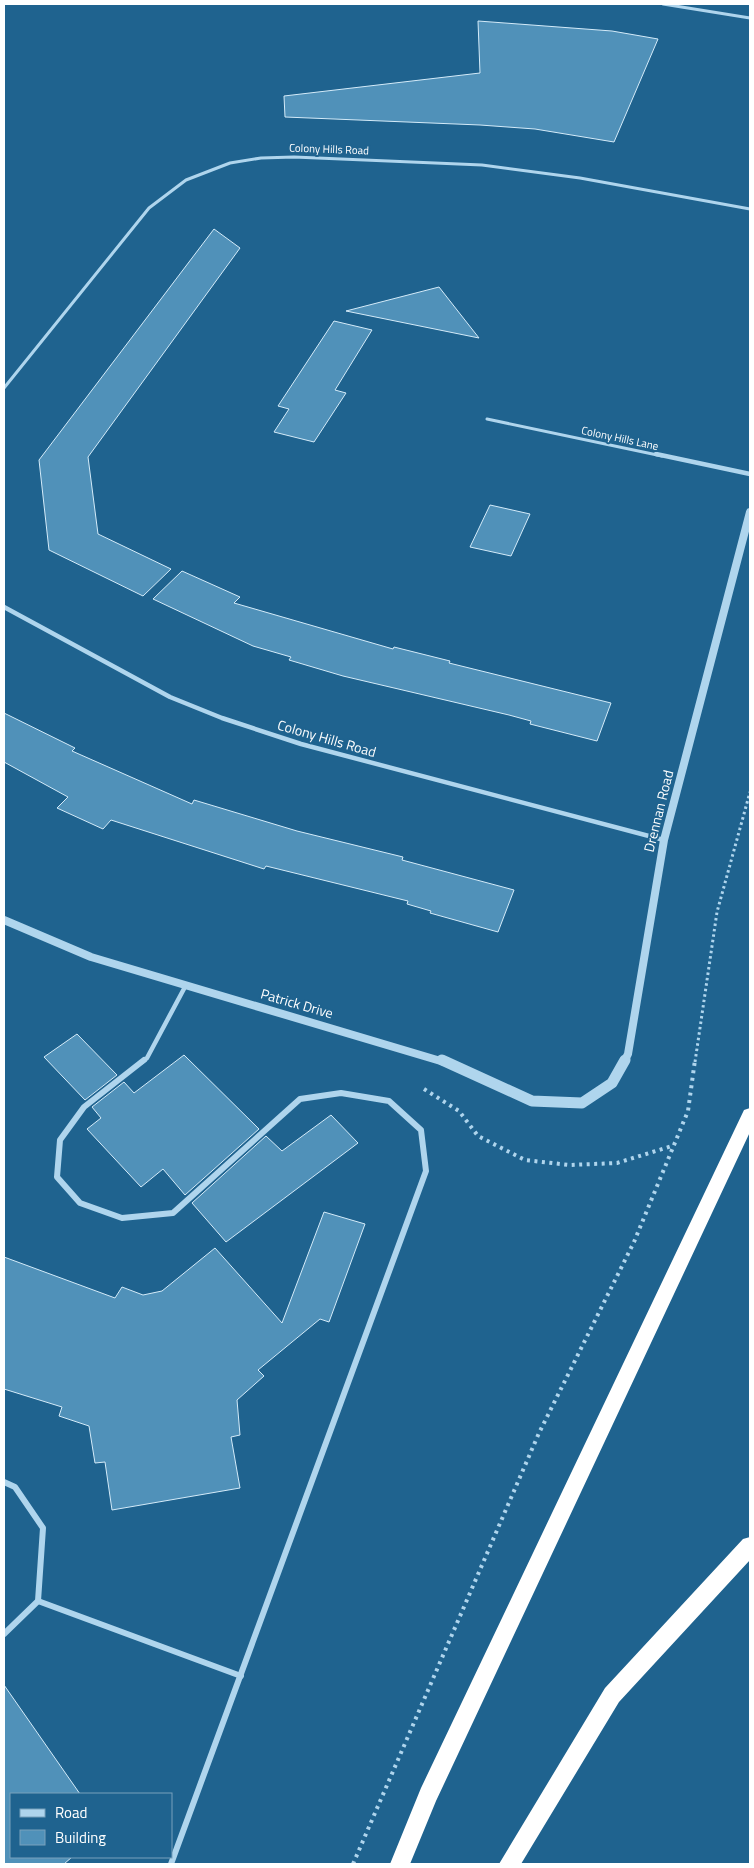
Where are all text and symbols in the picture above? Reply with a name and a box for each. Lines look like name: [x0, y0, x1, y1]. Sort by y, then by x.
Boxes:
street label: Colony Hills Road: [289, 140, 369, 158]
street label: Colony Hills Lane: [580, 422, 660, 454]
street label: Colony Hills Road: [275, 714, 379, 762]
street label: Drennan Road: [638, 768, 678, 854]
street label: Patrick Drive: [258, 983, 336, 1023]
legend: [10, 1793, 172, 1858]
text: Road: [55, 1801, 87, 1824]
text: Building: [55, 1826, 106, 1849]

